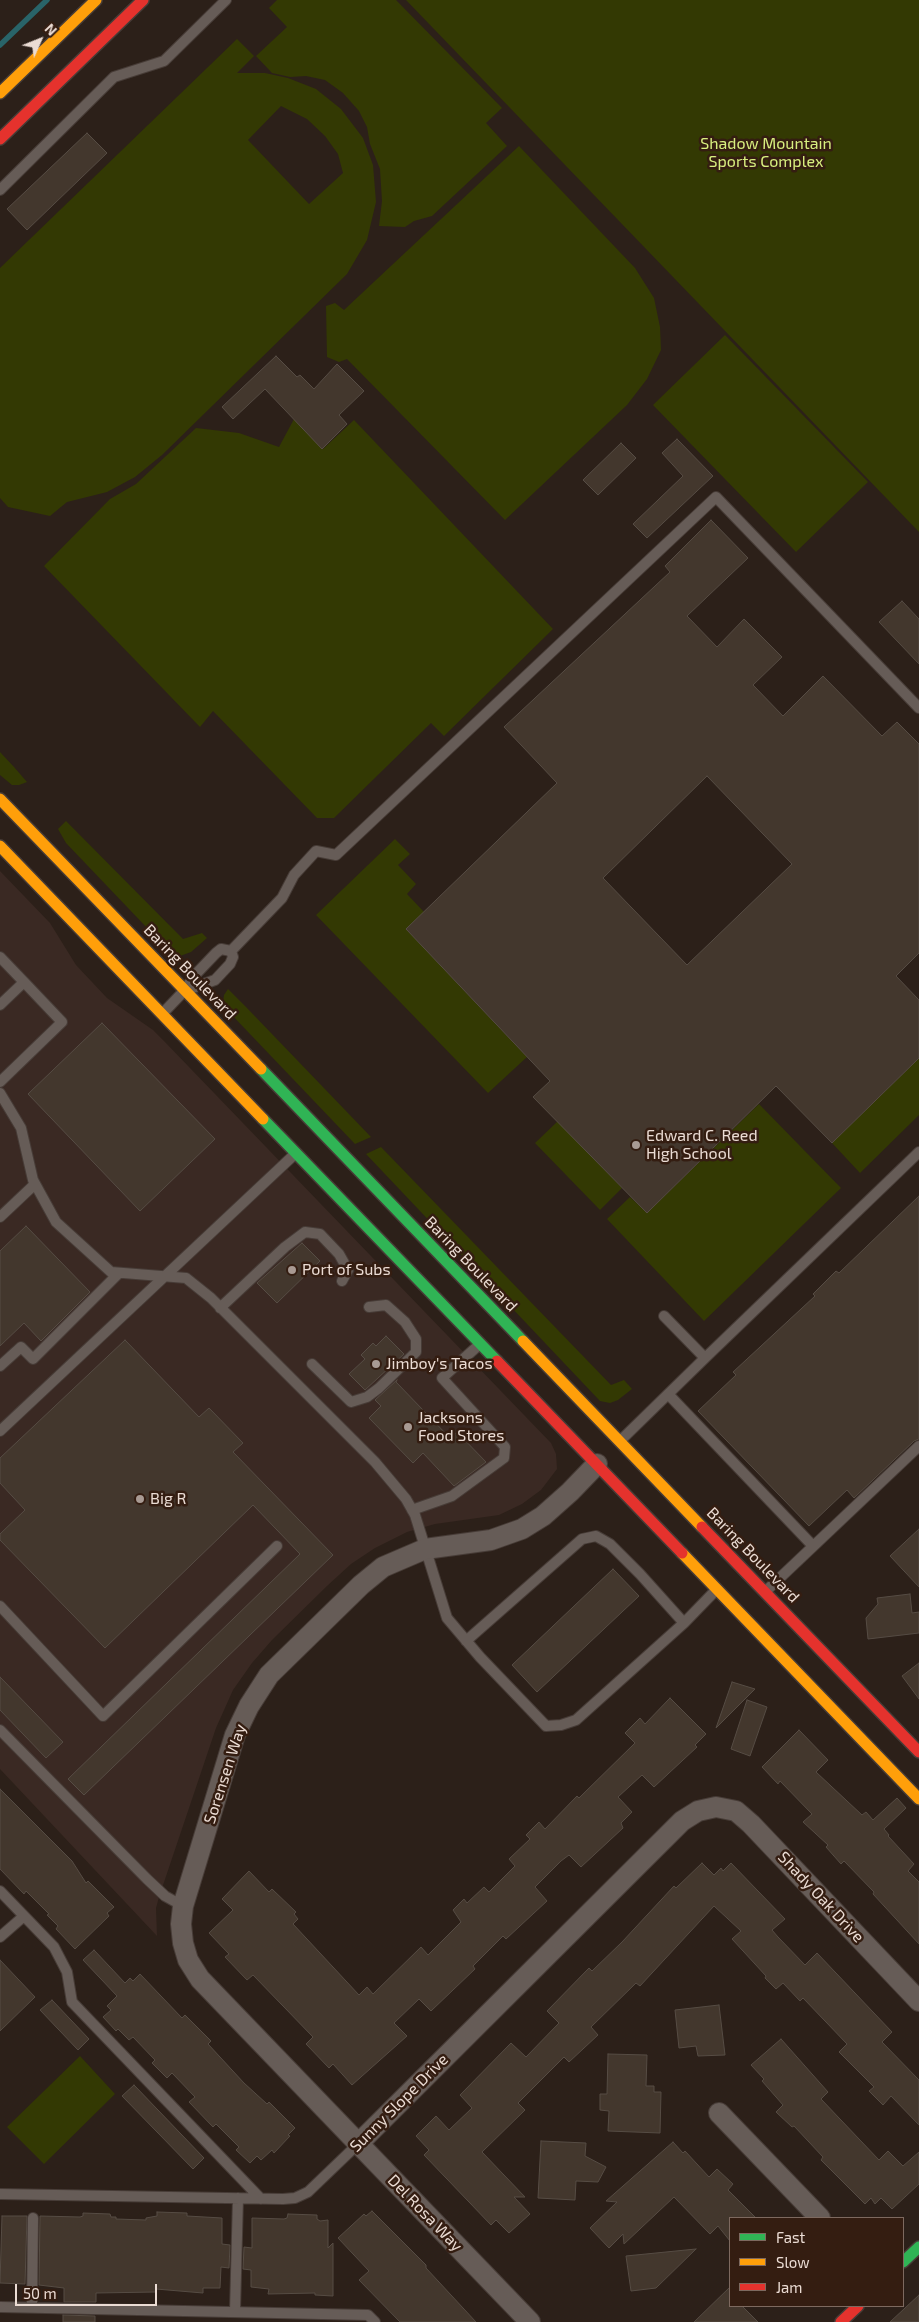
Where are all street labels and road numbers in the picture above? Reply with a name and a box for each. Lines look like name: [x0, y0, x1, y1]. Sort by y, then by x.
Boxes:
street label: Baring Boulevard: [140, 920, 240, 1024]
street label: Baring Boulevard: [421, 1212, 521, 1316]
street label: Baring Boulevard: [703, 1503, 803, 1607]
street label: Sorensen Way: [200, 1722, 250, 1826]
street label: Shady Oak Drive: [774, 1848, 868, 1946]
street label: Sunny Slope Drive: [346, 2050, 452, 2156]
street label: Del Rosa Way: [384, 2171, 466, 2255]

